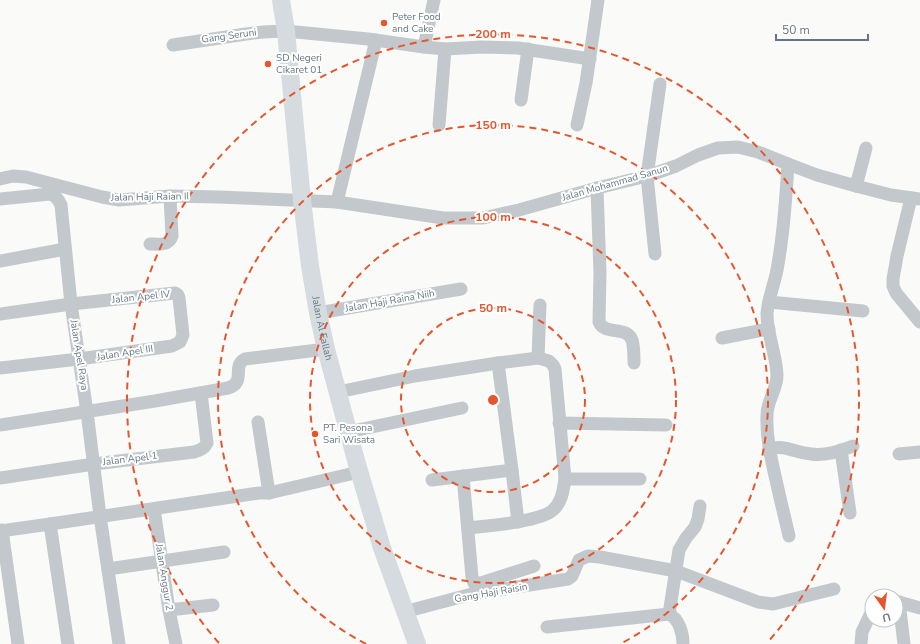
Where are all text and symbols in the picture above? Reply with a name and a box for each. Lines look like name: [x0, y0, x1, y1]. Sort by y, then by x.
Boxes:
place label: Peter Food and Cake: [392, 10, 441, 36]
scale bar: [776, 16, 868, 42]
marker: Peter Food and Cake: [379, 18, 389, 28]
text: 50 m: [782, 22, 810, 38]
street label: Gang Seruni: [201, 25, 257, 47]
text: 200 m: [475, 26, 511, 42]
place label: SD Negeri Cikaret 01: [276, 51, 322, 77]
marker: SD Negeri Cikaret 01: [263, 59, 273, 69]
text: 150 m: [475, 117, 511, 133]
street label: Jalan Mohammad Sanun: [560, 161, 670, 205]
street label: Jalan Haji Raian II: [110, 189, 189, 205]
text: 100 m: [475, 209, 511, 225]
street label: Jalan Haji Raina Niih: [343, 286, 436, 316]
street label: Jalan Apel IV: [110, 287, 171, 307]
street label: Jalan Al Fallah: [308, 294, 336, 362]
text: 50 m: [479, 300, 507, 316]
street label: Jalan Apel Raya: [66, 318, 91, 391]
street label: Jalan Apel III: [95, 342, 154, 365]
centre of rings: [486, 393, 500, 407]
place label: PT. Pesona Sari Wisata: [323, 421, 375, 447]
marker: PT. Pesona Sari Wisata: [310, 429, 320, 439]
street label: Jalan Apel 1: [101, 449, 158, 469]
street label: Jalan Anggur 2: [152, 542, 176, 611]
street label: Gang Haji Raisin: [453, 580, 529, 606]
north arrow: [864, 588, 904, 628]
text: U: [881, 609, 892, 625]

